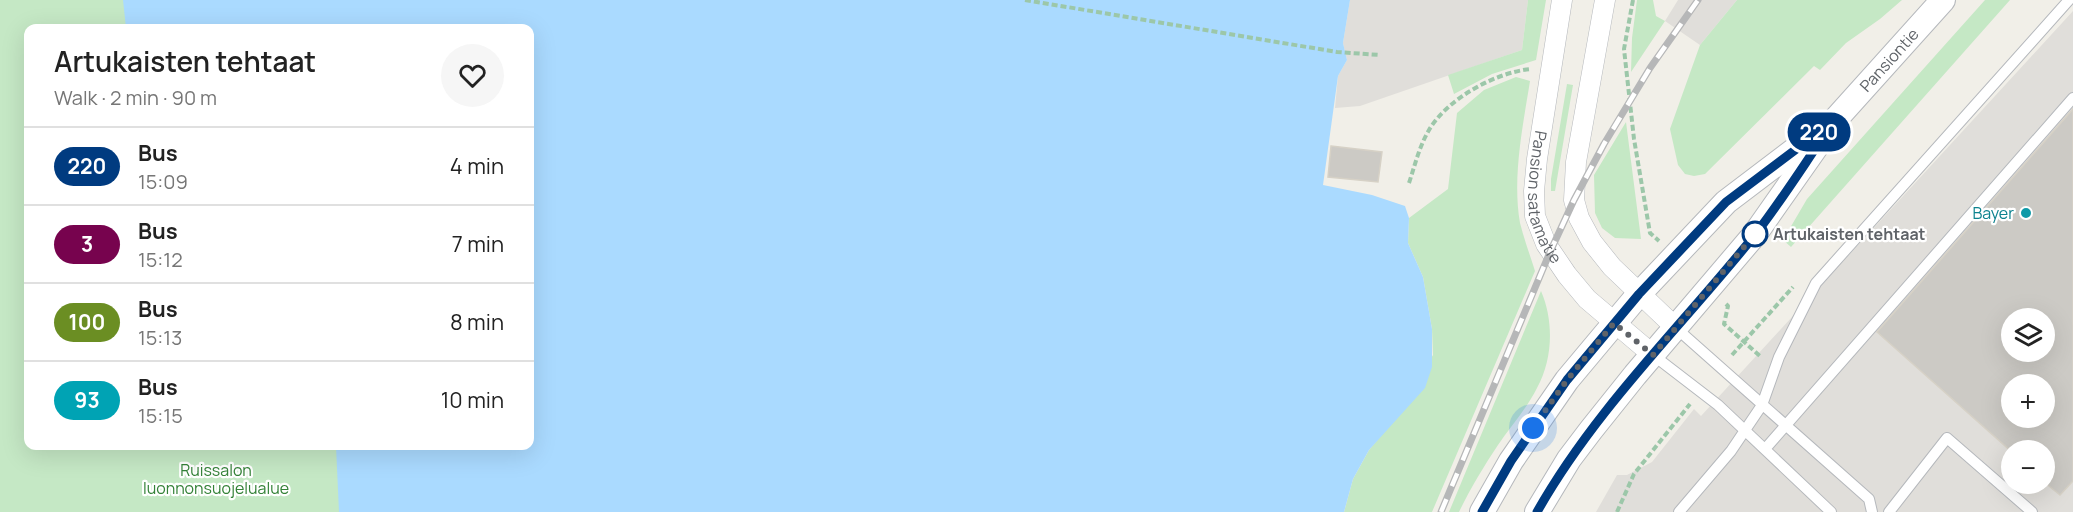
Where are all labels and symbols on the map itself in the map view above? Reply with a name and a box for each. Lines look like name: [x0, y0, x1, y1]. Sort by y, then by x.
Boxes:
street label: Pansiontie: [1855, 23, 1923, 96]
line badge: 220: [1784, 112, 1854, 152]
street label: Pansion satamatie: [1523, 129, 1567, 268]
place label: Bayer: [1973, 202, 2014, 224]
marker: Bayer: [2019, 206, 2033, 220]
marker: Artukaisten tehtaat: [1742, 221, 1768, 247]
place label: Artukaisten tehtaat: [1773, 223, 1926, 245]
your location: [1518, 413, 1548, 443]
park label: Ruissalon luonnonsuojelualue: [143, 459, 289, 499]

